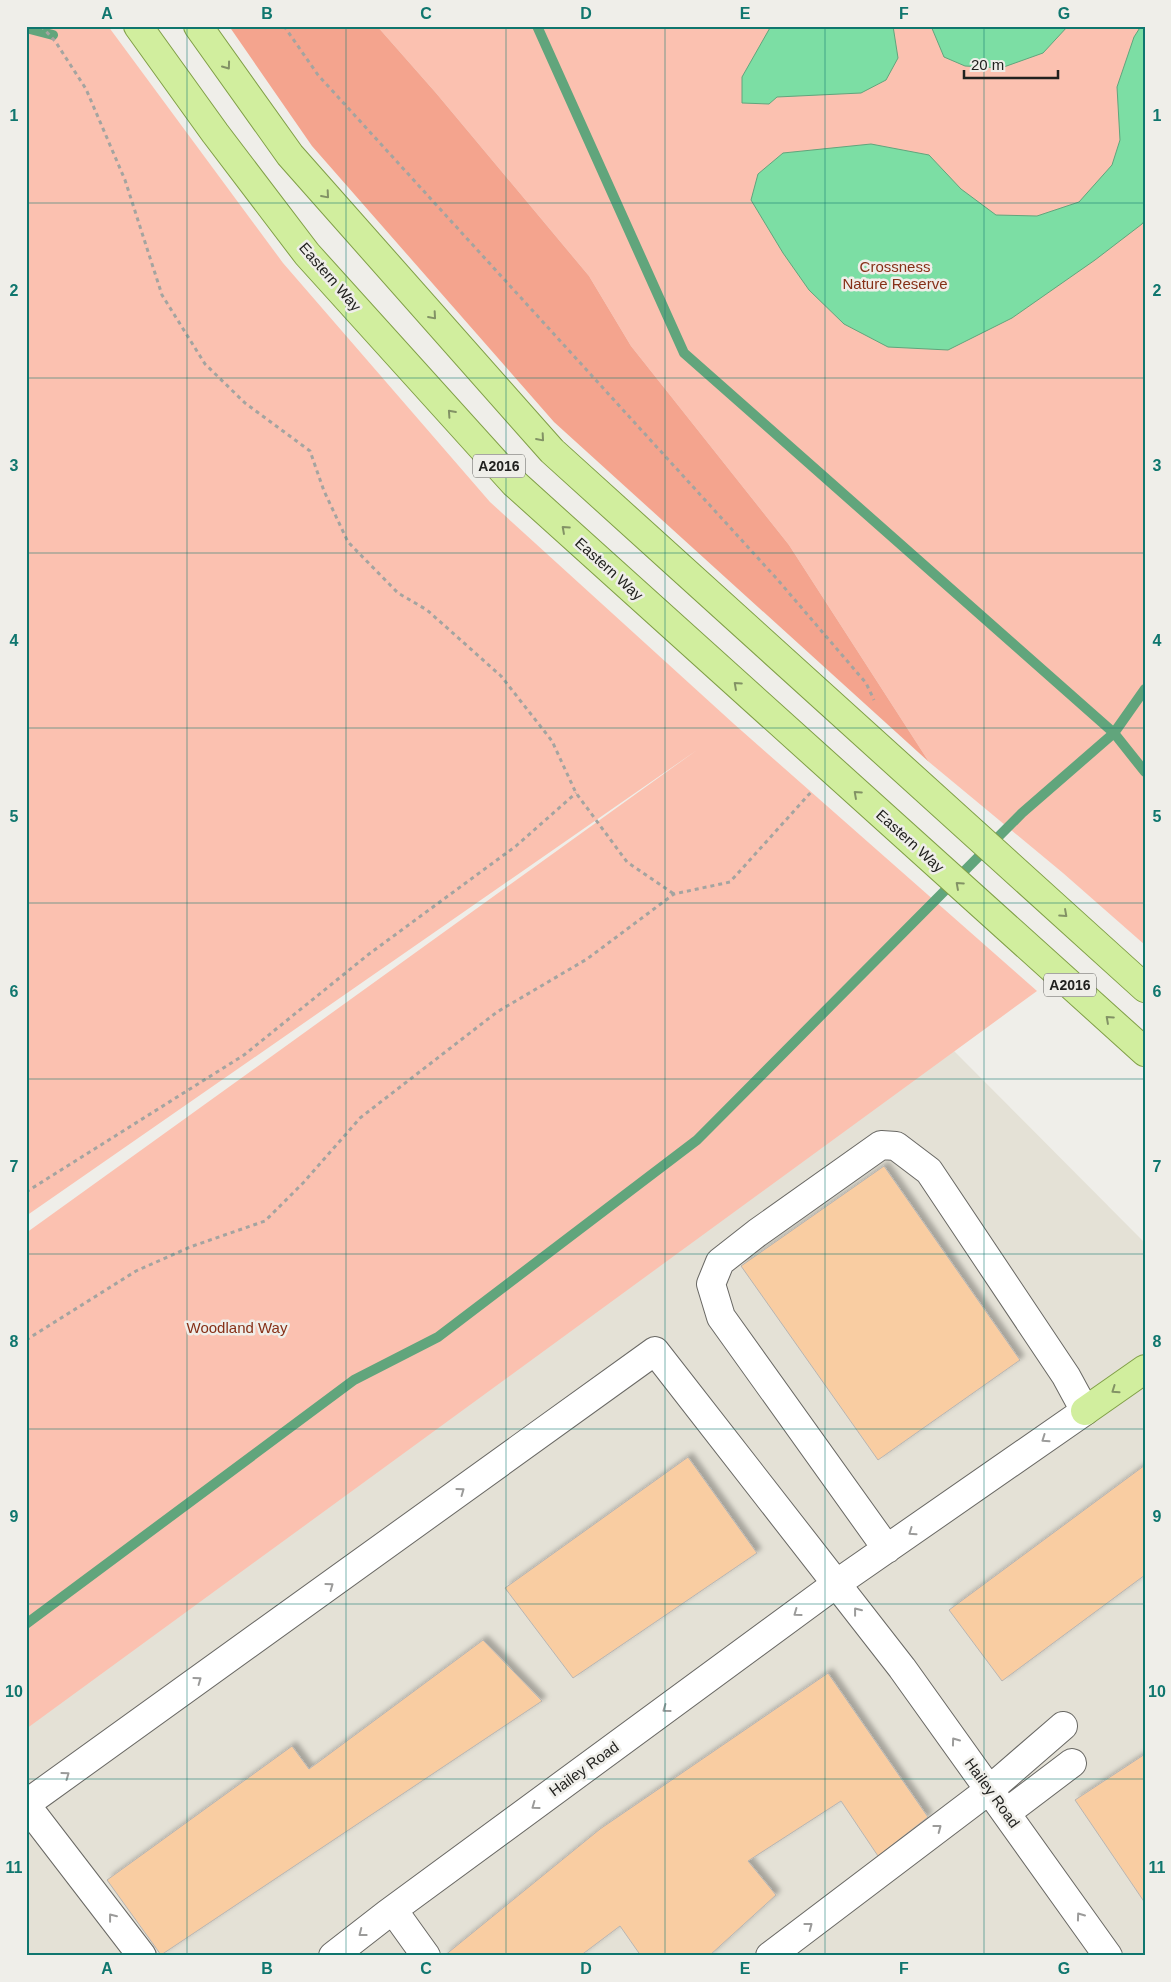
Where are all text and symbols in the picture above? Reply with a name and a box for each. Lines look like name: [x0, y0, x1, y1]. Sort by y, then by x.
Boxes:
text: A: [101, 5, 113, 22]
text: B: [261, 5, 273, 22]
text: C: [420, 5, 432, 22]
text: D: [580, 5, 592, 22]
text: E: [740, 5, 751, 22]
text: F: [899, 5, 909, 22]
text: G: [1058, 5, 1070, 22]
scale bar: [964, 48, 1057, 80]
text: 20 m: [971, 56, 1004, 73]
one-way arrow: [221, 60, 230, 70]
text: 1: [10, 107, 19, 124]
text: 1: [1153, 107, 1162, 124]
one-way arrow: [320, 189, 329, 198]
street label: Eastern Way: [296, 239, 365, 315]
park label: Crossness Nature Reserve: [842, 258, 948, 292]
text: 2: [10, 282, 19, 299]
text: 2: [1153, 282, 1162, 299]
one-way arrow: [427, 311, 436, 320]
one-way arrow: [448, 410, 457, 419]
one-way arrow: [535, 433, 544, 442]
road number: A2016: [473, 454, 525, 478]
text: 3: [10, 457, 19, 474]
text: 3: [1153, 457, 1162, 474]
one-way arrow: [561, 526, 570, 535]
street label: Eastern Way: [572, 534, 647, 604]
text: 4: [10, 632, 19, 649]
text: 4: [1153, 632, 1162, 649]
one-way arrow: [733, 682, 742, 691]
one-way arrow: [854, 791, 863, 800]
street label: Eastern Way: [873, 806, 948, 876]
text: 5: [10, 808, 19, 825]
text: 5: [1153, 808, 1162, 825]
one-way arrow: [956, 882, 965, 891]
one-way arrow: [1059, 908, 1068, 917]
road number: A2016: [1044, 974, 1096, 996]
text: 6: [10, 983, 19, 1000]
text: 6: [1153, 983, 1162, 1000]
one-way arrow: [1105, 1016, 1114, 1025]
text: 7: [10, 1158, 19, 1175]
text: 7: [1153, 1158, 1162, 1175]
park label: Woodland Way: [187, 1319, 288, 1336]
text: 8: [10, 1333, 19, 1350]
text: 8: [1153, 1333, 1162, 1350]
one-way arrow: [1111, 1384, 1121, 1393]
one-way arrow: [1041, 1433, 1051, 1442]
one-way arrow: [456, 1488, 465, 1497]
text: 9: [10, 1508, 19, 1525]
text: 9: [1153, 1508, 1162, 1525]
one-way arrow: [908, 1526, 917, 1535]
one-way arrow: [324, 1582, 333, 1592]
one-way arrow: [793, 1607, 803, 1616]
one-way arrow: [855, 1608, 863, 1617]
one-way arrow: [192, 1678, 201, 1686]
text: 10: [5, 1683, 23, 1700]
text: 10: [1148, 1683, 1166, 1700]
one-way arrow: [663, 1704, 672, 1712]
street label: Hailey Road: [546, 1738, 622, 1799]
one-way arrow: [952, 1738, 960, 1747]
street label: Hailey Road: [962, 1755, 1023, 1831]
one-way arrow: [60, 1773, 69, 1781]
one-way arrow: [532, 1800, 541, 1808]
one-way arrow: [932, 1826, 941, 1834]
text: 11: [6, 1859, 23, 1876]
text: 11: [1149, 1859, 1166, 1876]
one-way arrow: [1077, 1912, 1086, 1922]
one-way arrow: [110, 1914, 118, 1923]
one-way arrow: [803, 1924, 812, 1932]
one-way arrow: [359, 1928, 368, 1936]
text: A: [101, 1960, 113, 1977]
text: B: [261, 1960, 273, 1977]
text: C: [420, 1960, 432, 1977]
text: D: [580, 1960, 592, 1977]
text: E: [740, 1960, 751, 1977]
text: F: [899, 1960, 909, 1977]
text: G: [1058, 1960, 1070, 1977]

